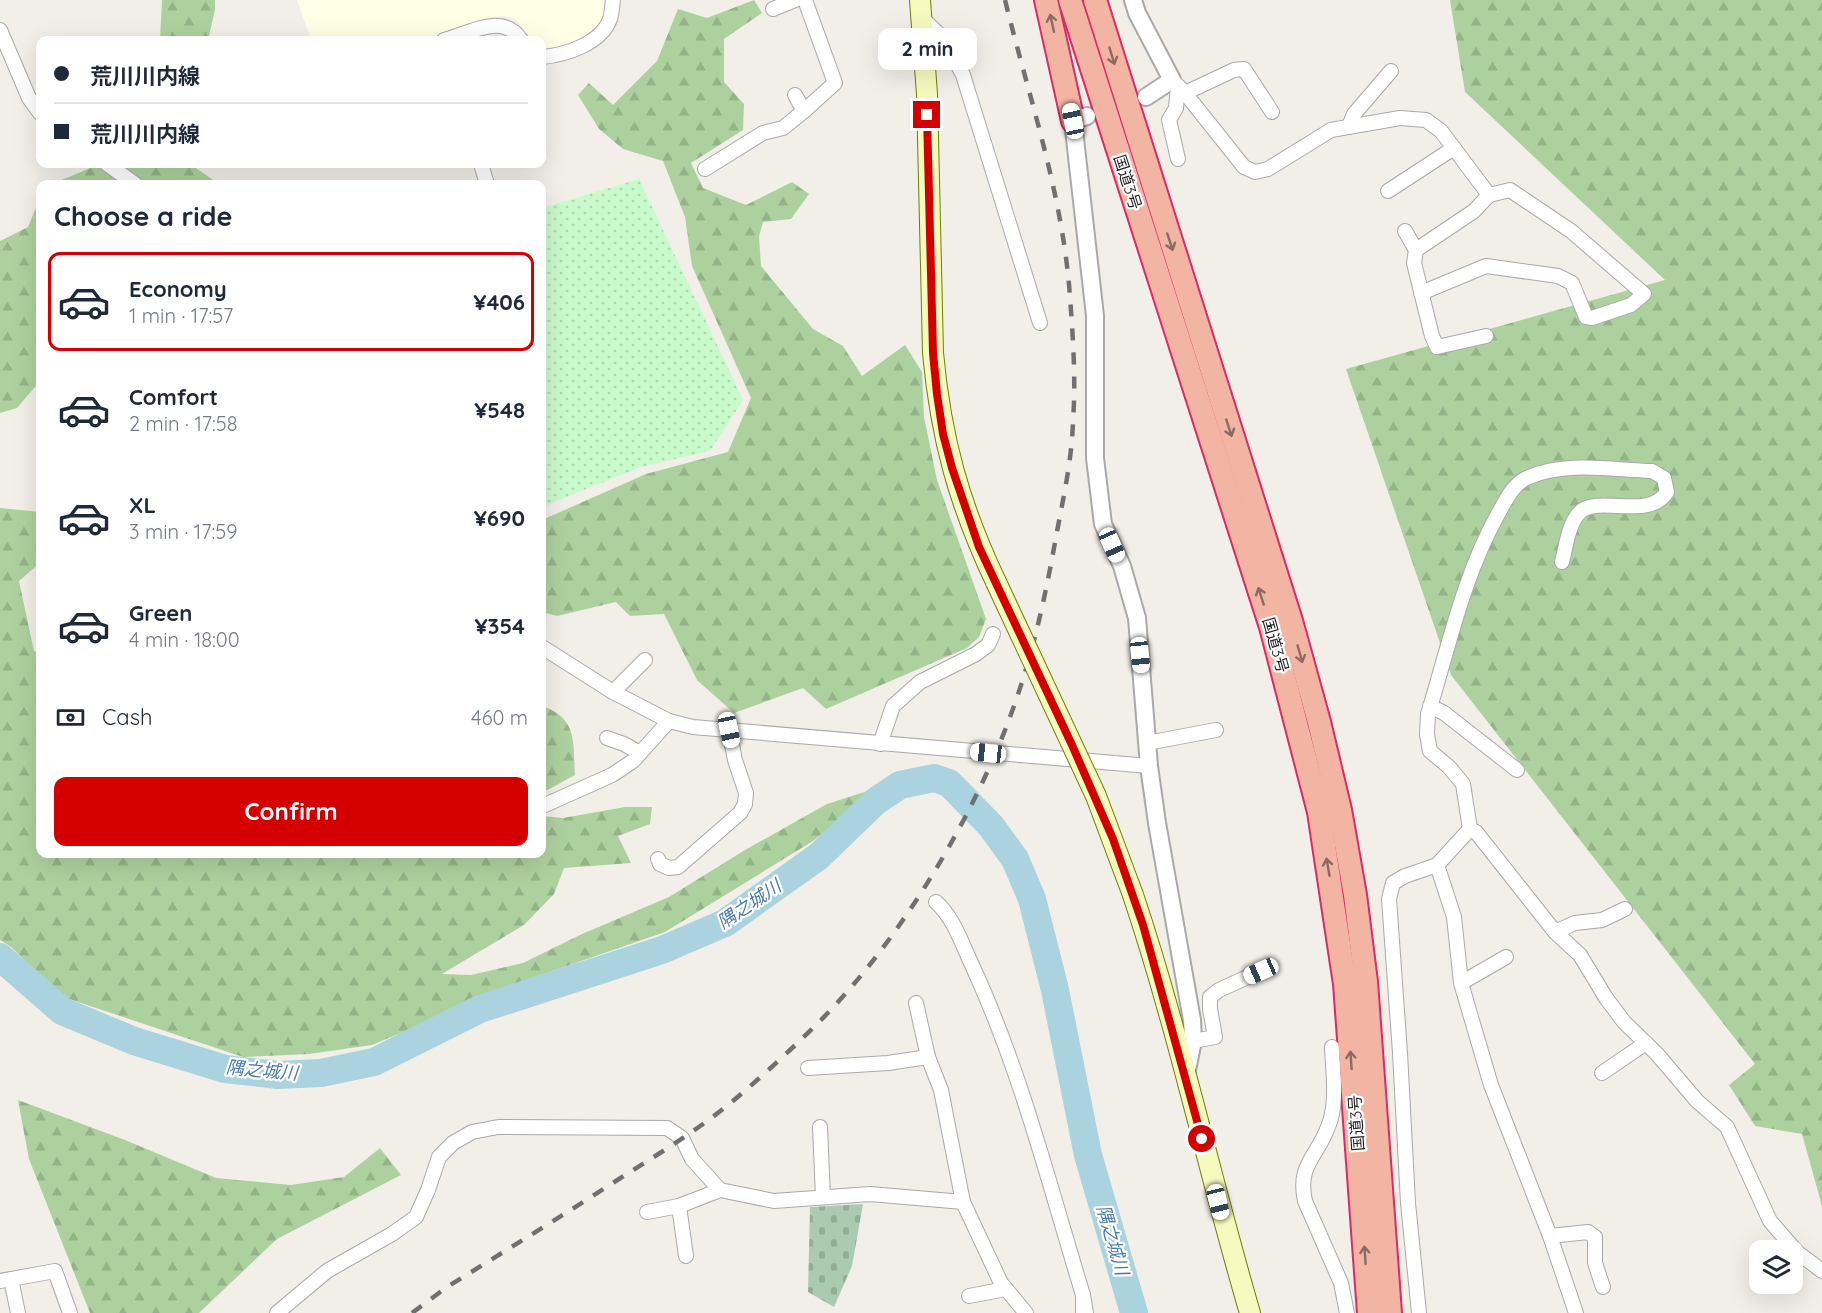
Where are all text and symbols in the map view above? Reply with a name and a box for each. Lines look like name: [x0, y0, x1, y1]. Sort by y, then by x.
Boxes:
one-way arrow: [1045, 13, 1057, 32]
callout: 2 min: [878, 28, 976, 70]
text: 2 min: [901, 36, 954, 61]
one-way arrow: [1107, 46, 1118, 65]
text: 荒川川内線: [90, 62, 200, 90]
route end: [913, 101, 940, 128]
car: [1060, 102, 1086, 140]
text: 荒川川内線: [90, 120, 200, 148]
street label: 国道3号: [1110, 152, 1146, 212]
text: Choose a ride: [54, 199, 232, 233]
one-way arrow: [1165, 232, 1176, 251]
icon: car: [57, 275, 111, 329]
text: Economy: [129, 275, 227, 303]
text: ¥406: [473, 288, 525, 316]
text: 1 min · 17:57: [129, 303, 233, 328]
icon: car: [57, 383, 111, 437]
text: Comfort: [129, 383, 218, 411]
text: ¥548: [474, 396, 525, 424]
text: 2 min · 17:58: [129, 411, 238, 436]
one-way arrow: [1225, 418, 1236, 437]
icon: car: [57, 491, 111, 545]
text: XL: [129, 491, 156, 519]
text: ¥690: [474, 504, 525, 532]
text: 3 min · 17:59: [129, 519, 237, 544]
car: [1096, 525, 1128, 565]
one-way arrow: [1255, 587, 1266, 606]
icon: car: [57, 599, 111, 653]
text: Green: [129, 599, 192, 627]
text: ¥354: [474, 612, 525, 640]
street label: 国道3号: [1259, 615, 1293, 675]
text: 4 min · 18:00: [129, 627, 240, 652]
car: [1129, 636, 1151, 674]
one-way arrow: [1295, 644, 1307, 663]
icon: cash: [54, 701, 87, 734]
text: Cash: [102, 703, 153, 731]
text: 460 m: [471, 705, 528, 730]
car: [716, 711, 742, 749]
car: [969, 742, 1007, 764]
button: Confirm: [54, 777, 528, 846]
one-way arrow: [1323, 857, 1334, 877]
water label: 隅之城川: [713, 873, 787, 934]
car: [1241, 955, 1281, 987]
one-way arrow: [1345, 1051, 1356, 1071]
water label: 隅之城川: [225, 1055, 301, 1085]
street label: 国道3号: [1344, 1094, 1368, 1152]
route start: [1188, 1125, 1215, 1152]
car: [1205, 1182, 1231, 1222]
water label: 隅之城川: [1092, 1202, 1135, 1280]
map controls: [1749, 1240, 1803, 1294]
button: layers: [1749, 1240, 1803, 1294]
one-way arrow: [1359, 1245, 1370, 1265]

